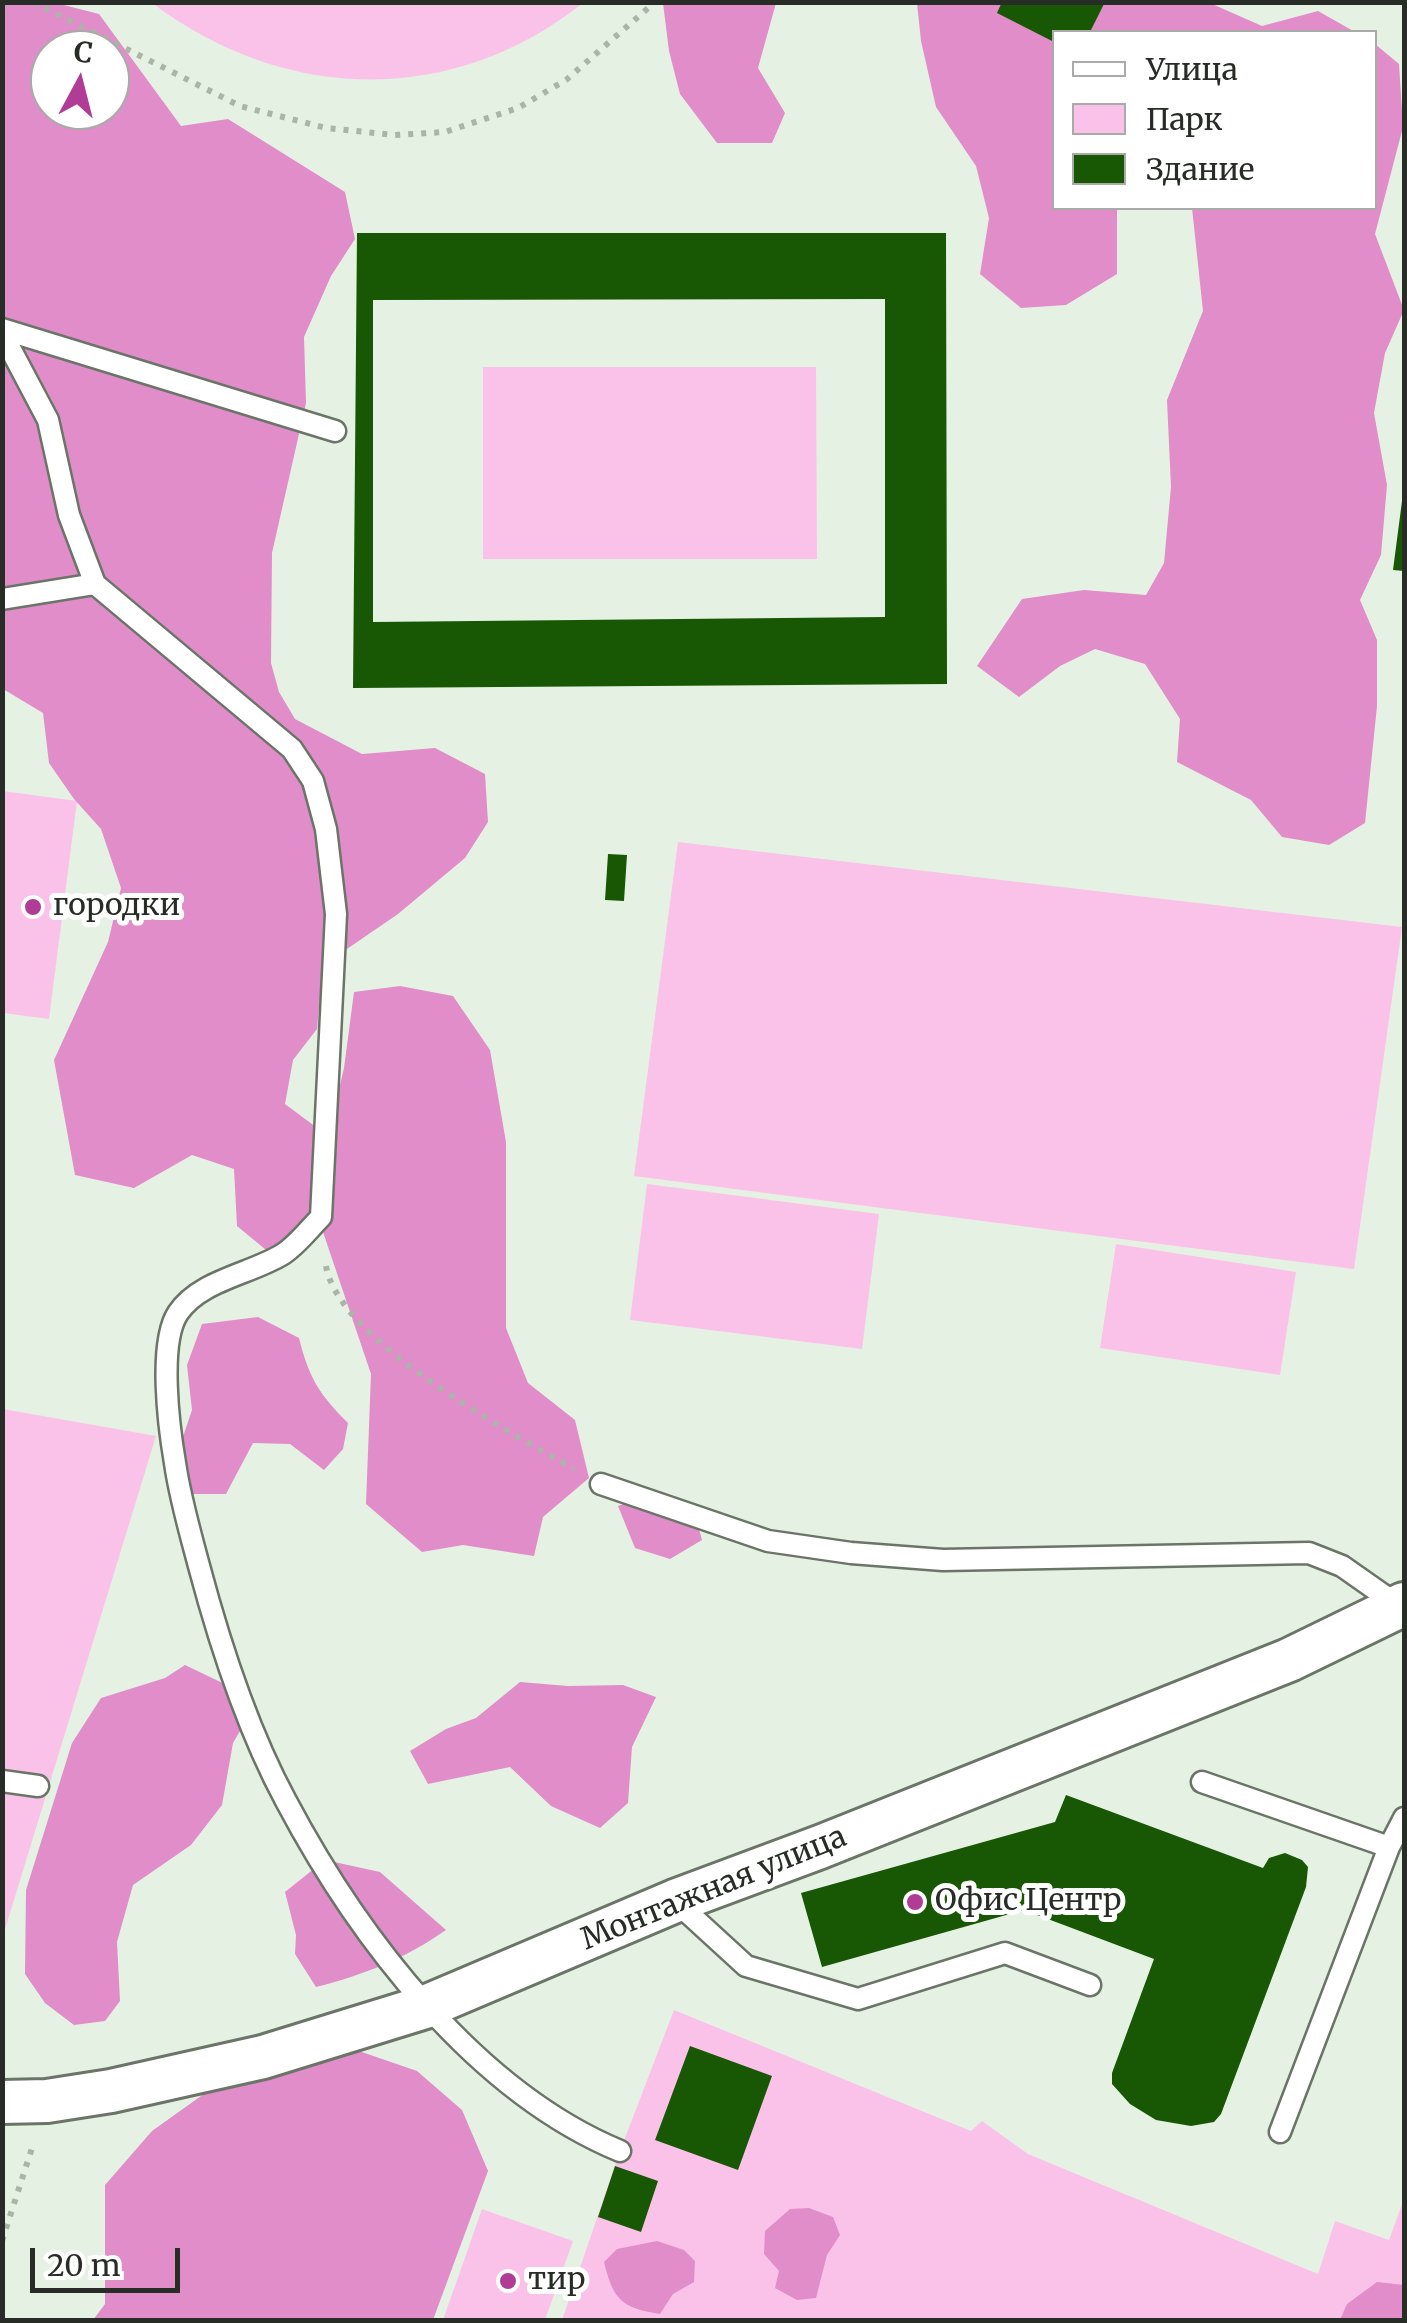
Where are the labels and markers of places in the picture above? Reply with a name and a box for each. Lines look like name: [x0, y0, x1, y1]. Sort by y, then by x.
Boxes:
place label: городки: [53, 889, 180, 925]
marker: городки: [22, 896, 44, 918]
place label: Офис Центр: [935, 1884, 1121, 1920]
marker: Офис Центр: [904, 1891, 926, 1913]
place label: тир: [528, 2263, 585, 2299]
marker: тир: [497, 2270, 519, 2292]

